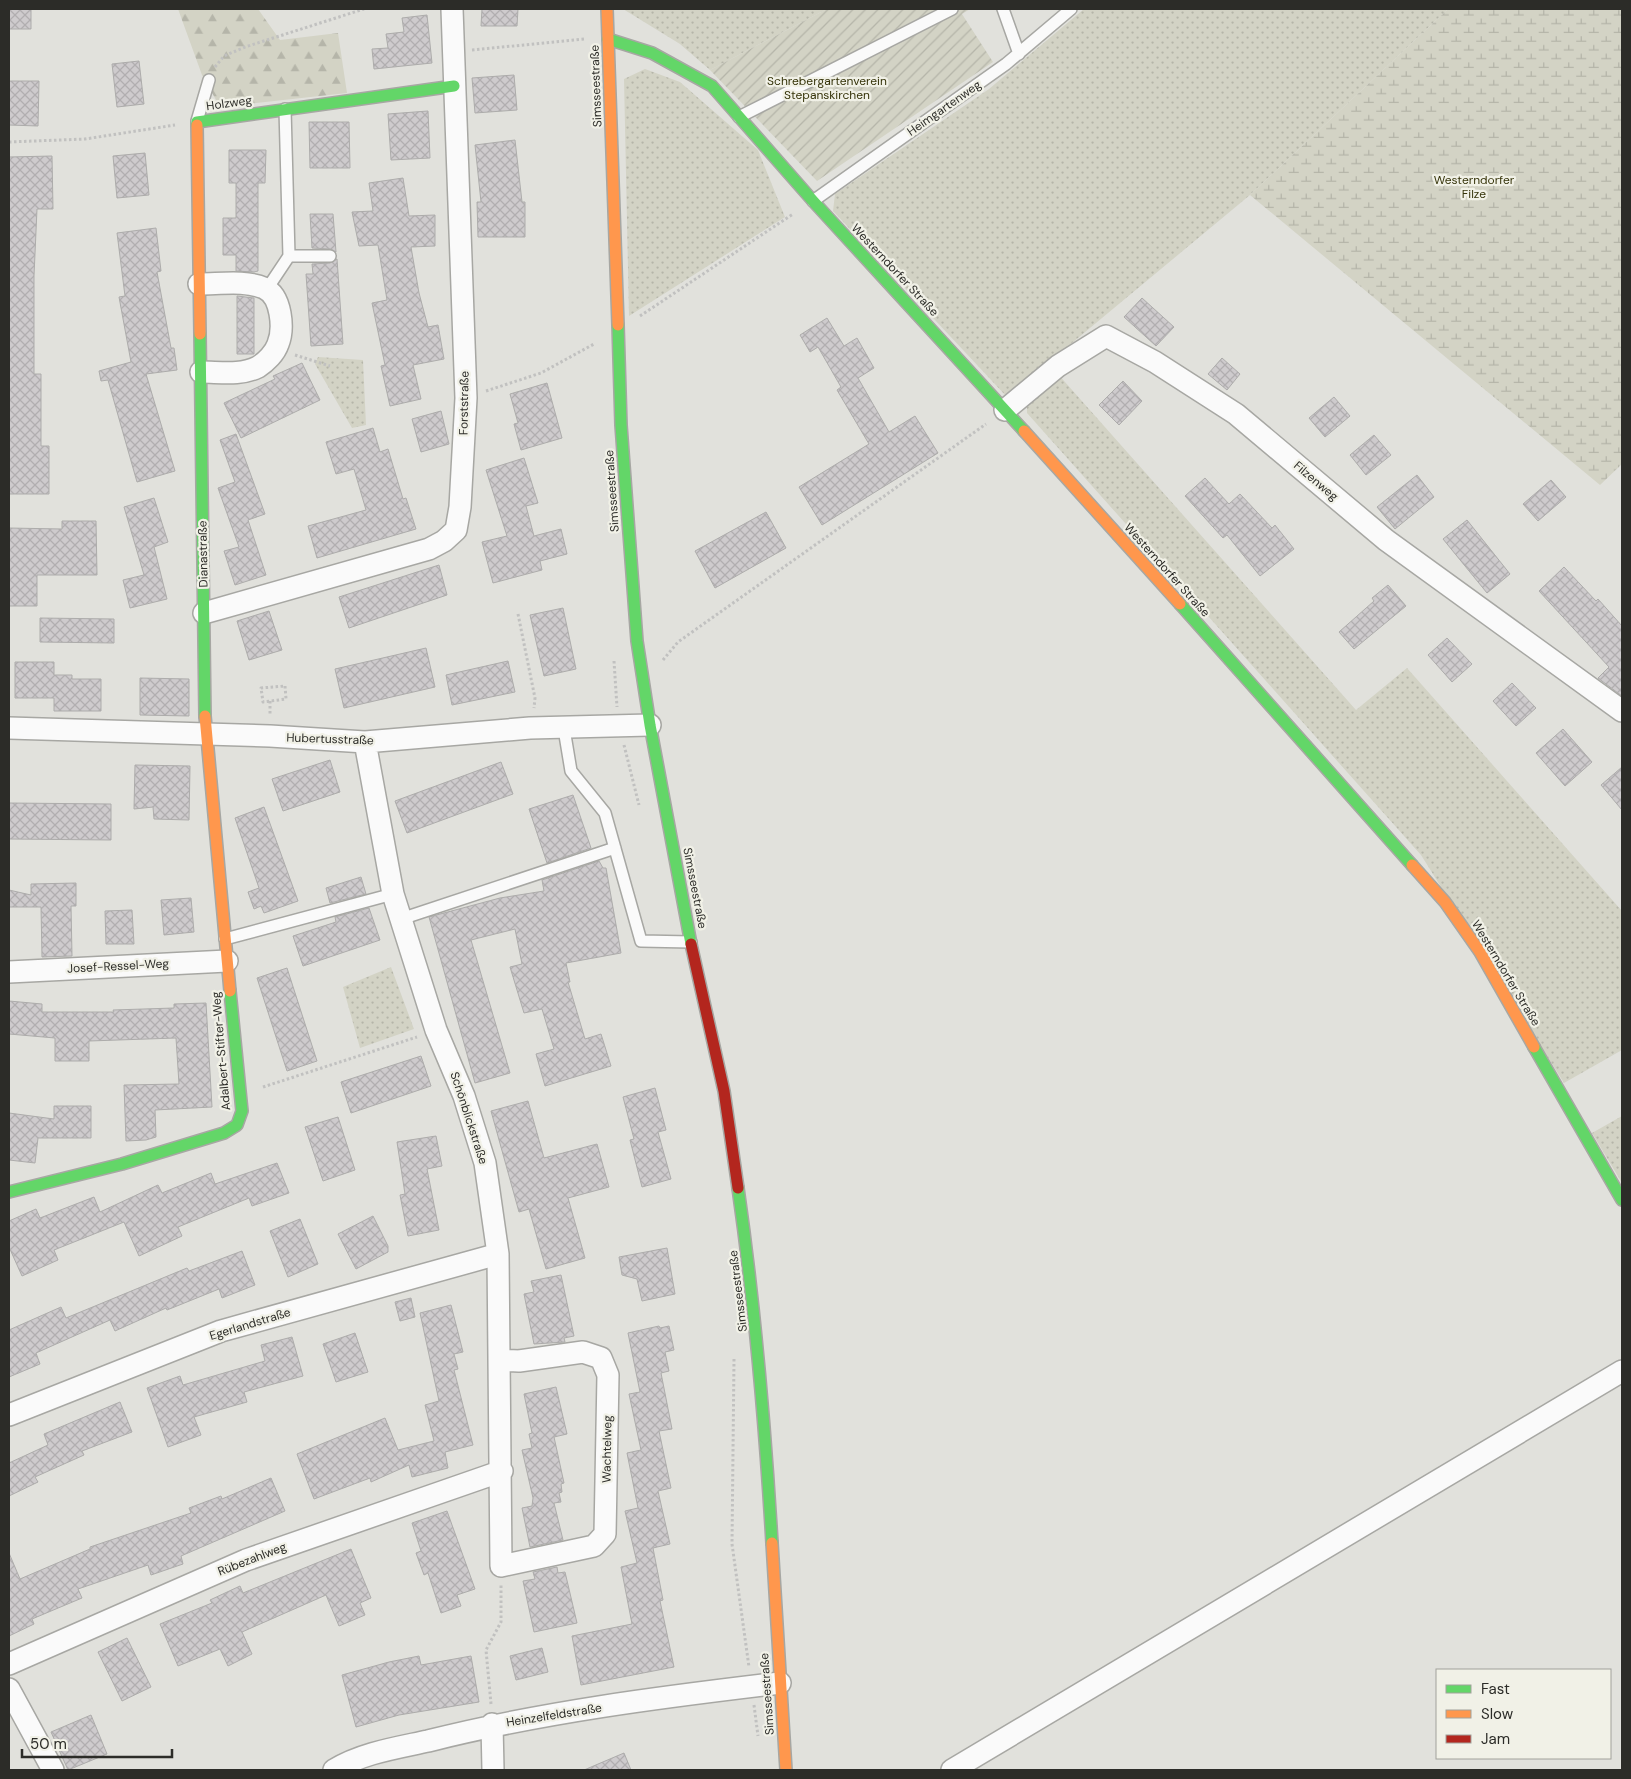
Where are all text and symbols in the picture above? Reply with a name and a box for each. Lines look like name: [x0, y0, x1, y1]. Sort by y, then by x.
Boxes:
street label: Simsseestraße: [587, 44, 605, 127]
park label: Schrebergartenverein Stepanskirchen: [767, 73, 887, 103]
street label: Heimgartenweg: [904, 76, 984, 139]
street label: Holzweg: [205, 92, 253, 114]
park label: Westerndorfer Filze: [1434, 172, 1515, 202]
street label: Westerndorfer Straße: [848, 220, 942, 320]
street label: Forststraße: [455, 371, 473, 435]
street label: Simsseestraße: [601, 449, 623, 533]
street label: Filzenweg: [1290, 458, 1342, 505]
street label: Dianastraße: [194, 520, 212, 588]
street label: Westerndorfer Straße: [1121, 520, 1213, 620]
street label: Hubertusstraße: [286, 729, 374, 749]
street label: Simsseestraße: [679, 846, 711, 930]
street label: Westerndorfer Straße: [1468, 917, 1544, 1029]
street label: Josef-Ressel-Weg: [67, 955, 170, 977]
street label: Adalbert-Stifter-Weg: [208, 991, 234, 1111]
street label: Schönblickstraße: [447, 1070, 492, 1166]
street label: Simsseestraße: [725, 1249, 751, 1333]
street label: Egerlandstraße: [207, 1304, 293, 1344]
street label: Wachtelweg: [598, 1415, 616, 1483]
street label: Rübezahlweg: [215, 1538, 289, 1579]
street label: Simsseestraße: [756, 1652, 778, 1736]
legend: [1436, 1669, 1611, 1759]
text: Fast: [1481, 1679, 1510, 1699]
street label: Heinzelfeldstraße: [505, 1700, 603, 1730]
text: Slow: [1481, 1704, 1514, 1724]
scale bar: [22, 1726, 172, 1758]
text: Jam: [1481, 1729, 1510, 1749]
text: 50 m: [30, 1734, 67, 1754]

